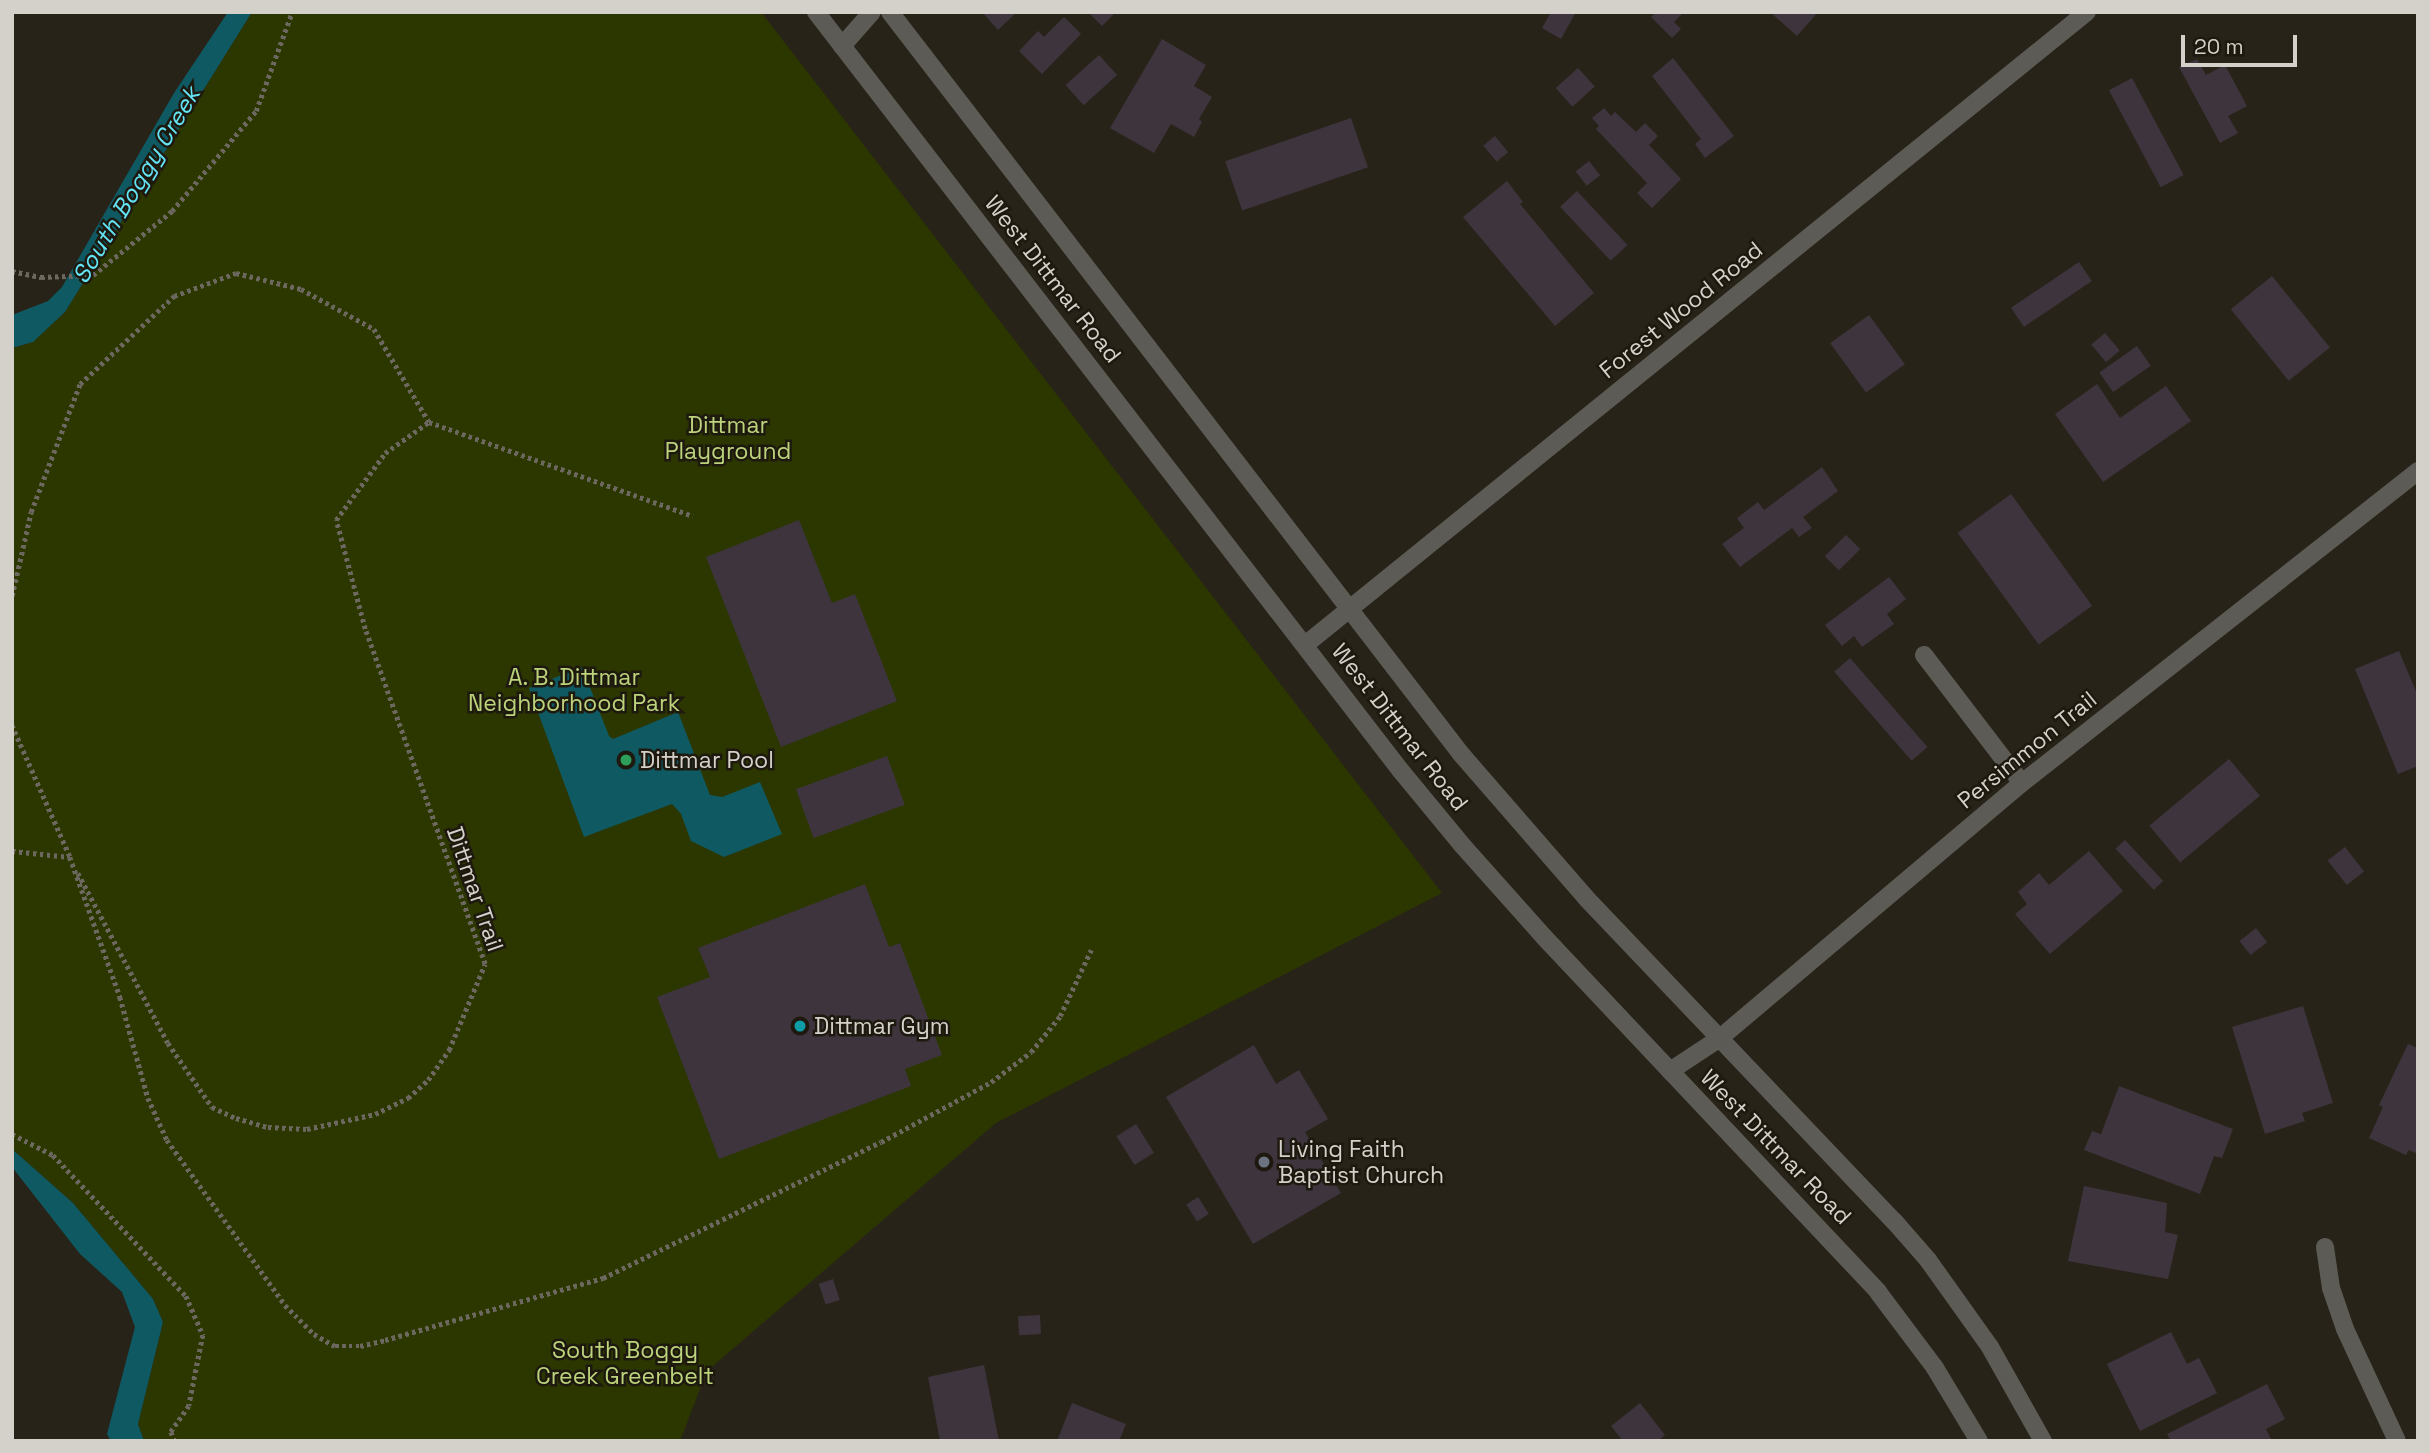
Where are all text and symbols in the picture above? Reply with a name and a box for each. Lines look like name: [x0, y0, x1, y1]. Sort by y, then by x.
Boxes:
scale bar: [2185, 21, 2300, 65]
text: 20 m: [2194, 33, 2244, 60]
water label: South Boggy Creek: [66, 82, 206, 288]
street label: West Dittmar Road: [979, 190, 1127, 368]
street label: Forest Wood Road: [1594, 236, 1768, 384]
park label: Dittmar Playground: [665, 411, 791, 465]
street label: West Dittmar Road: [1326, 638, 1474, 816]
park label: A. B. Dittmar Neighborhood Park: [468, 663, 680, 717]
street label: Persimmon Trail: [1952, 685, 2102, 815]
place label: Dittmar Pool: [640, 746, 774, 774]
marker: Dittmar Pool: [618, 752, 634, 768]
street label: Dittmar Trail: [441, 823, 509, 955]
place label: Dittmar Gym: [814, 1012, 949, 1040]
marker: Dittmar Gym: [792, 1018, 808, 1034]
street label: West Dittmar Road: [1695, 1064, 1857, 1230]
place label: Living Faith Baptist Church: [1278, 1135, 1444, 1189]
marker: Living Faith Baptist Church: [1256, 1154, 1272, 1170]
park label: South Boggy Creek Greenbelt: [536, 1336, 714, 1390]

